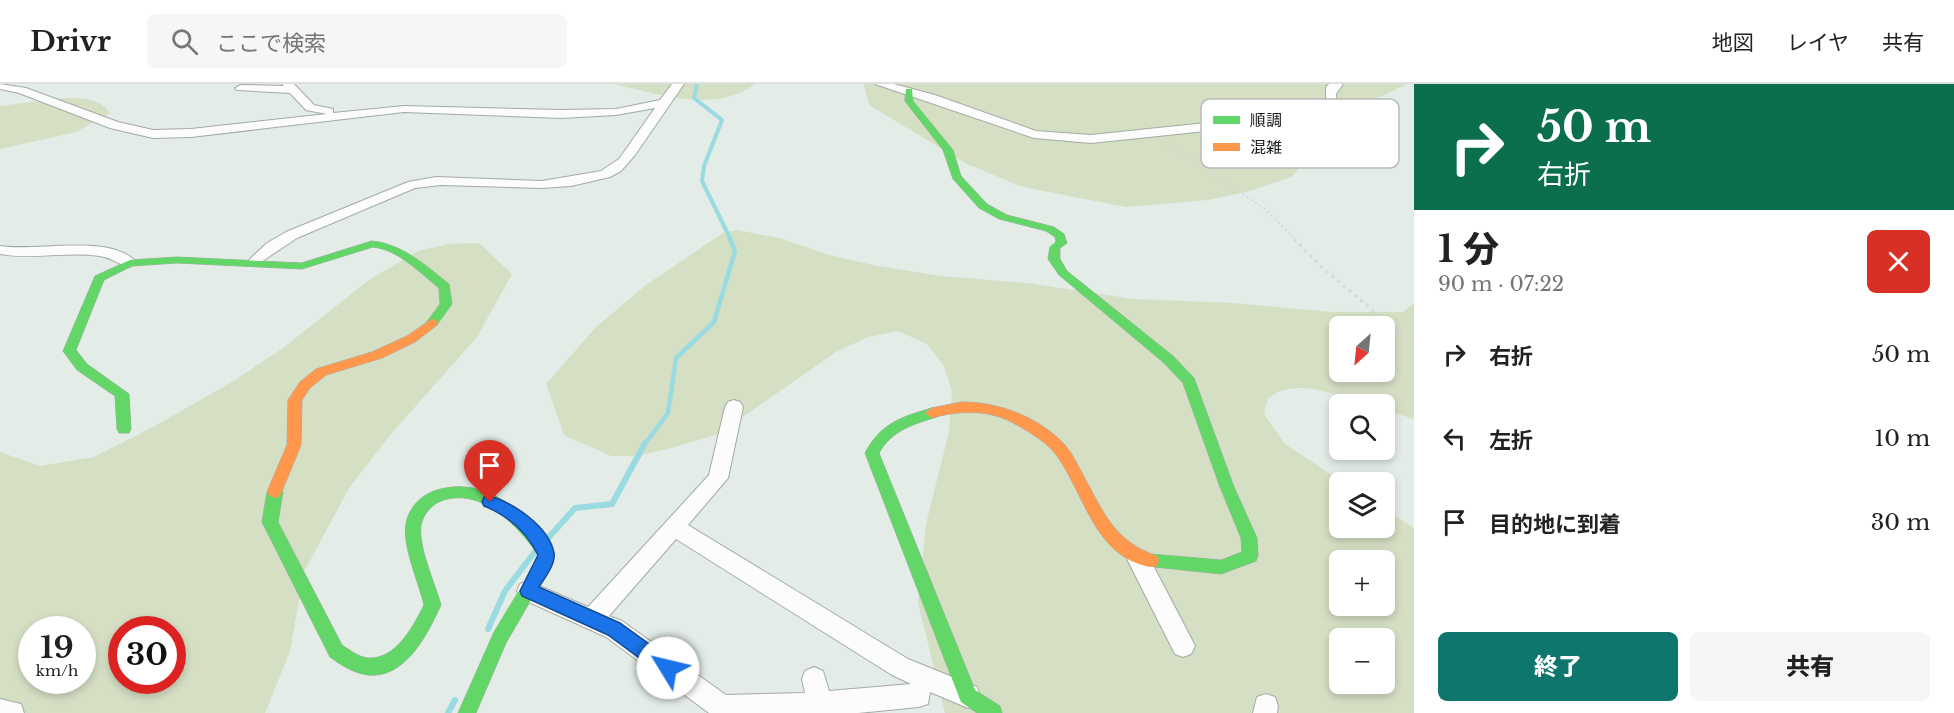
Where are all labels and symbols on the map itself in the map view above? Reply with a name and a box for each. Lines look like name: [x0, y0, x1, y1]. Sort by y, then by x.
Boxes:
legend: [1201, 99, 1399, 168]
text: 順調: [1250, 110, 1282, 130]
text: 混雑: [1250, 137, 1282, 157]
north arrow: [1329, 316, 1395, 382]
pin: [464, 440, 515, 502]
speed limit sign: 30: [108, 616, 186, 694]
position arrow: [636, 636, 700, 700]

